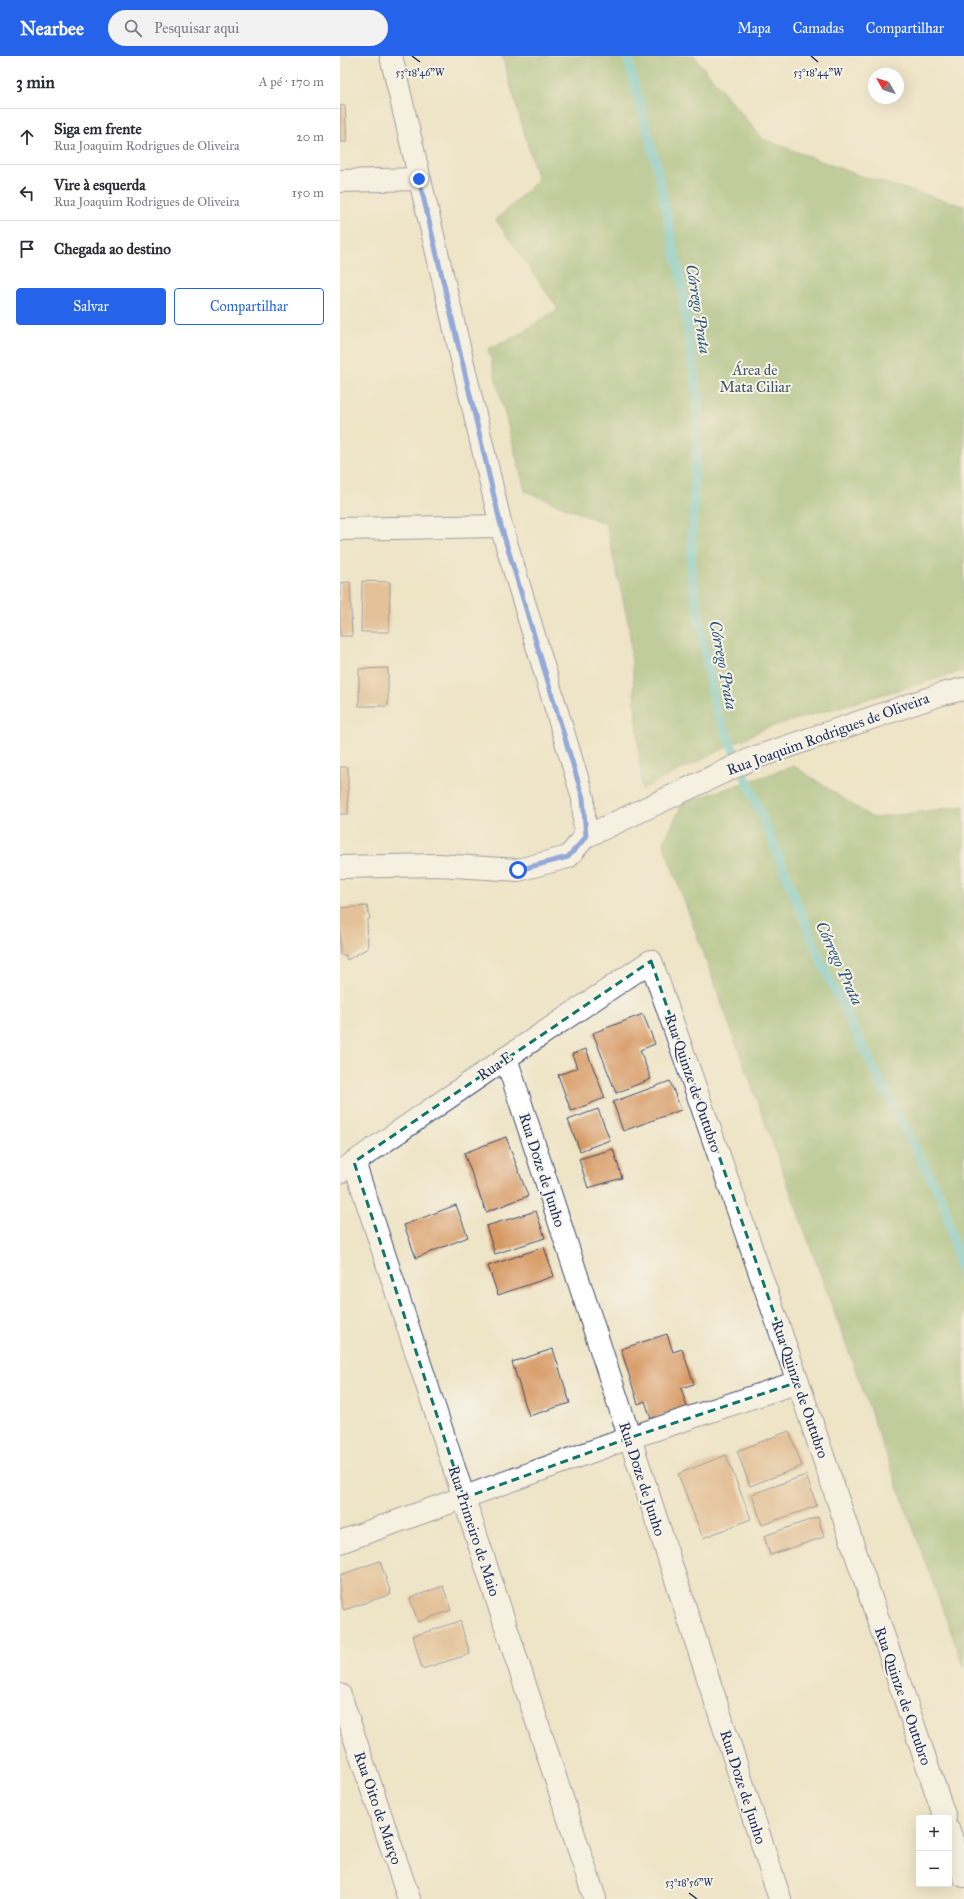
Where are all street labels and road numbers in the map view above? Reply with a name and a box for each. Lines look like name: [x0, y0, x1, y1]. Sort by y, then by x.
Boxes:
street label: Rua Joaquim Rodrigues de Oliveira: [724, 689, 933, 780]
street label: Rua Quinze de Outubro: [661, 1011, 725, 1155]
street label: Rua E: [474, 1048, 516, 1084]
street label: Rua Doze de Junho: [514, 1111, 569, 1230]
street label: Rua Quinze de Outubro: [768, 1317, 832, 1461]
street label: Rua Doze de Junho: [614, 1420, 669, 1539]
street label: Rua Primeiro de Maio: [444, 1463, 504, 1599]
street label: Rua Quinze de Outubro: [871, 1624, 935, 1768]
street label: Rua Doze de Junho: [715, 1728, 770, 1847]
street label: Rua Oito de Março: [350, 1749, 406, 1867]

